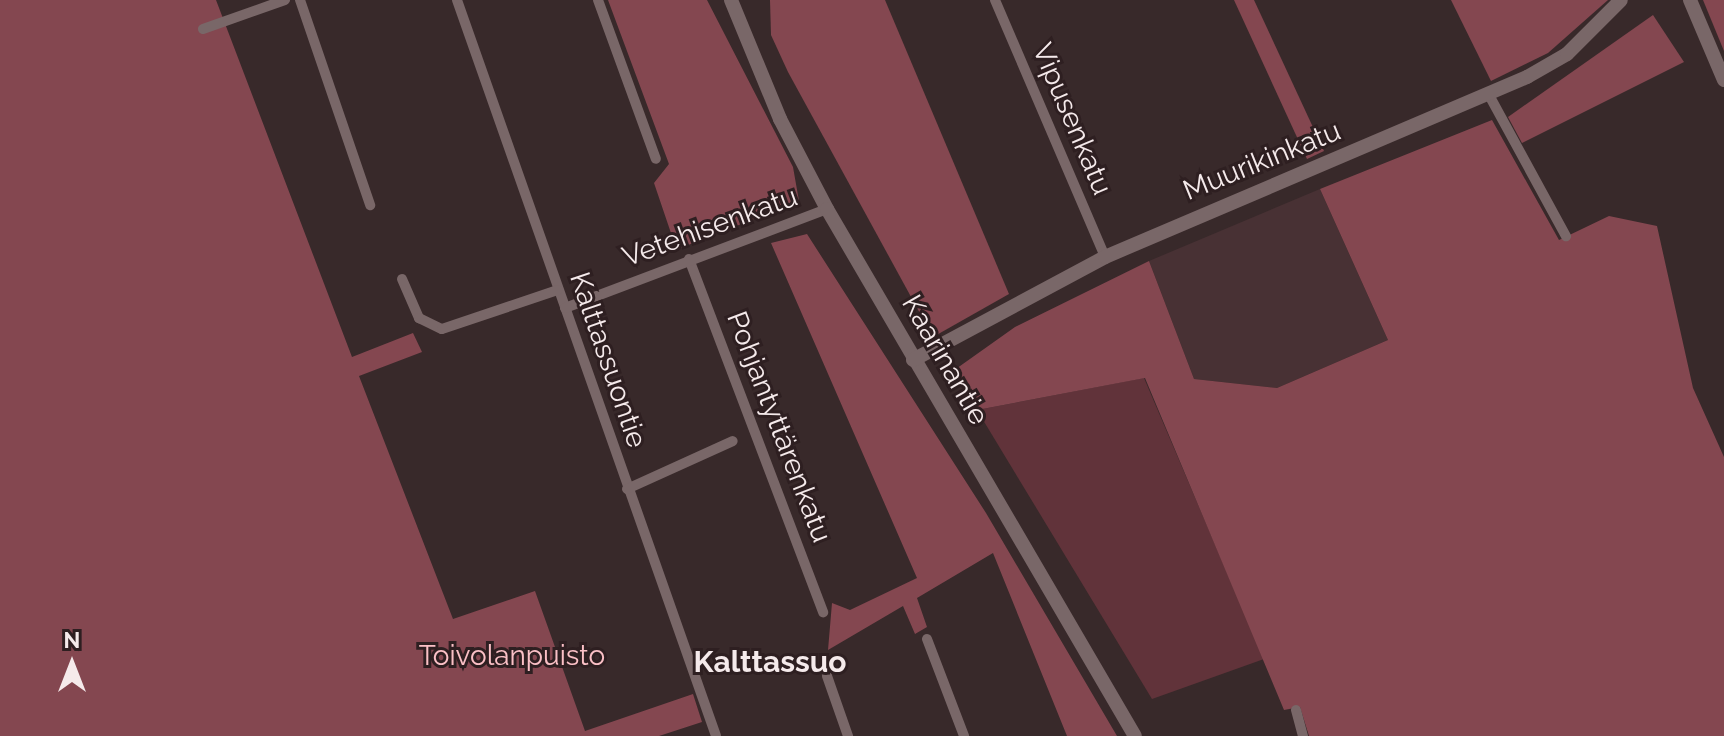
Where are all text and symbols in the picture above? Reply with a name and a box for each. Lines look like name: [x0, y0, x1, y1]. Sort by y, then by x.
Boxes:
street label: Vipusenkatu: [1025, 38, 1119, 200]
street label: Muurikinkatu: [1178, 114, 1346, 208]
street label: Vetehisenkatu: [618, 180, 802, 274]
street label: Kalttassuontie: [562, 268, 654, 452]
street label: Kaarinantie: [894, 289, 996, 431]
street label: Pohjantyttärenkatu: [720, 307, 838, 547]
north arrow: [32, 624, 112, 704]
text: N: [64, 627, 80, 653]
park label: Toivolanpuisto: [419, 639, 605, 673]
district label: Kalttassuo: [693, 644, 847, 680]

